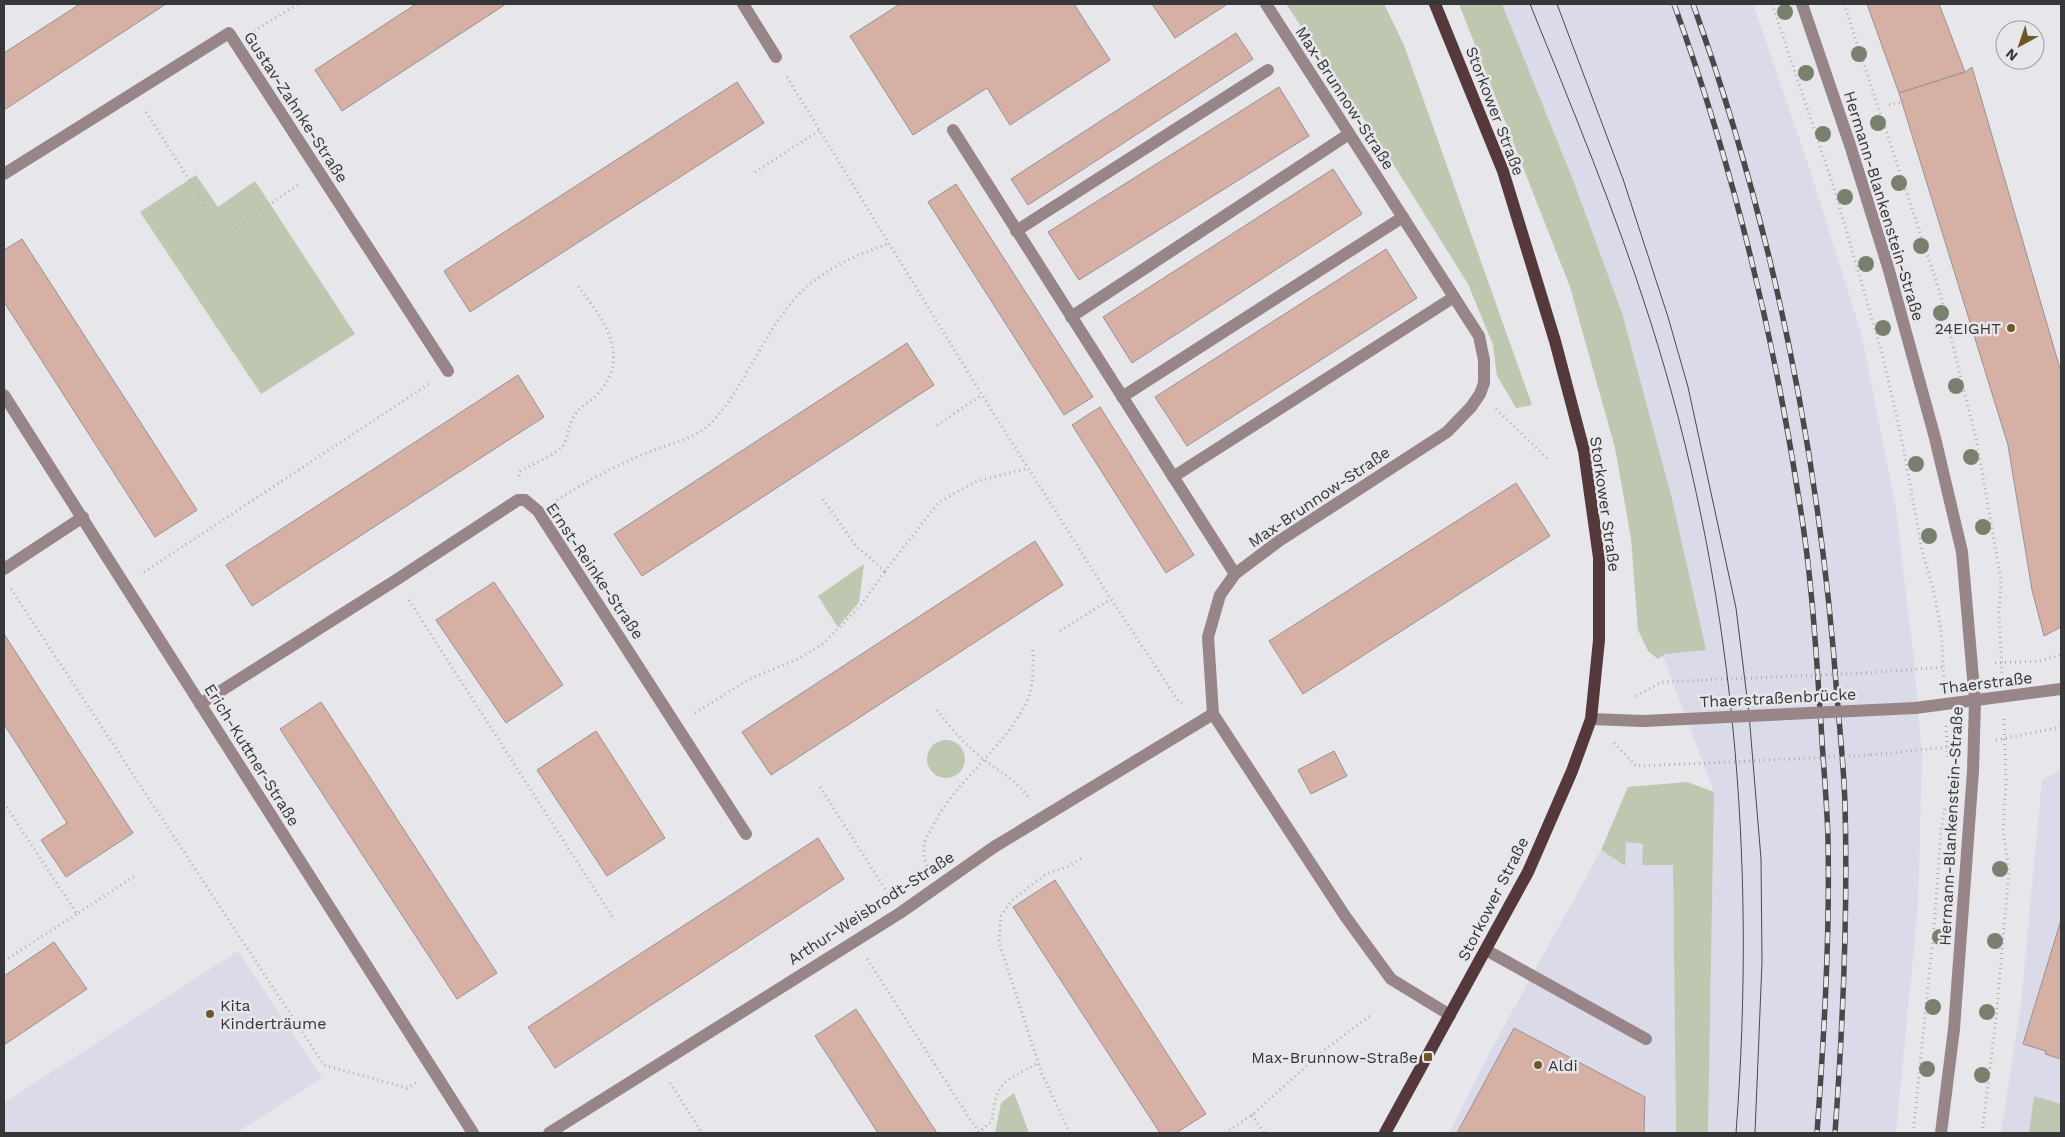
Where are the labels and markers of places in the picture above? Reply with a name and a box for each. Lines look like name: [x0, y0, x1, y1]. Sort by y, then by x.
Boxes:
place label: 24EIGHT: [1934, 319, 2001, 338]
marker: 24EIGHT: [2005, 322, 2017, 334]
place label: Kita Kinderträume: [220, 996, 326, 1033]
marker: Kita Kinderträume: [204, 1008, 216, 1020]
place label: Max-Brunnow-Straße: [1251, 1048, 1418, 1067]
marker: Max-Brunnow-Straße: [1422, 1051, 1434, 1063]
place label: Aldi: [1548, 1056, 1578, 1075]
marker: Aldi: [1532, 1059, 1544, 1071]

